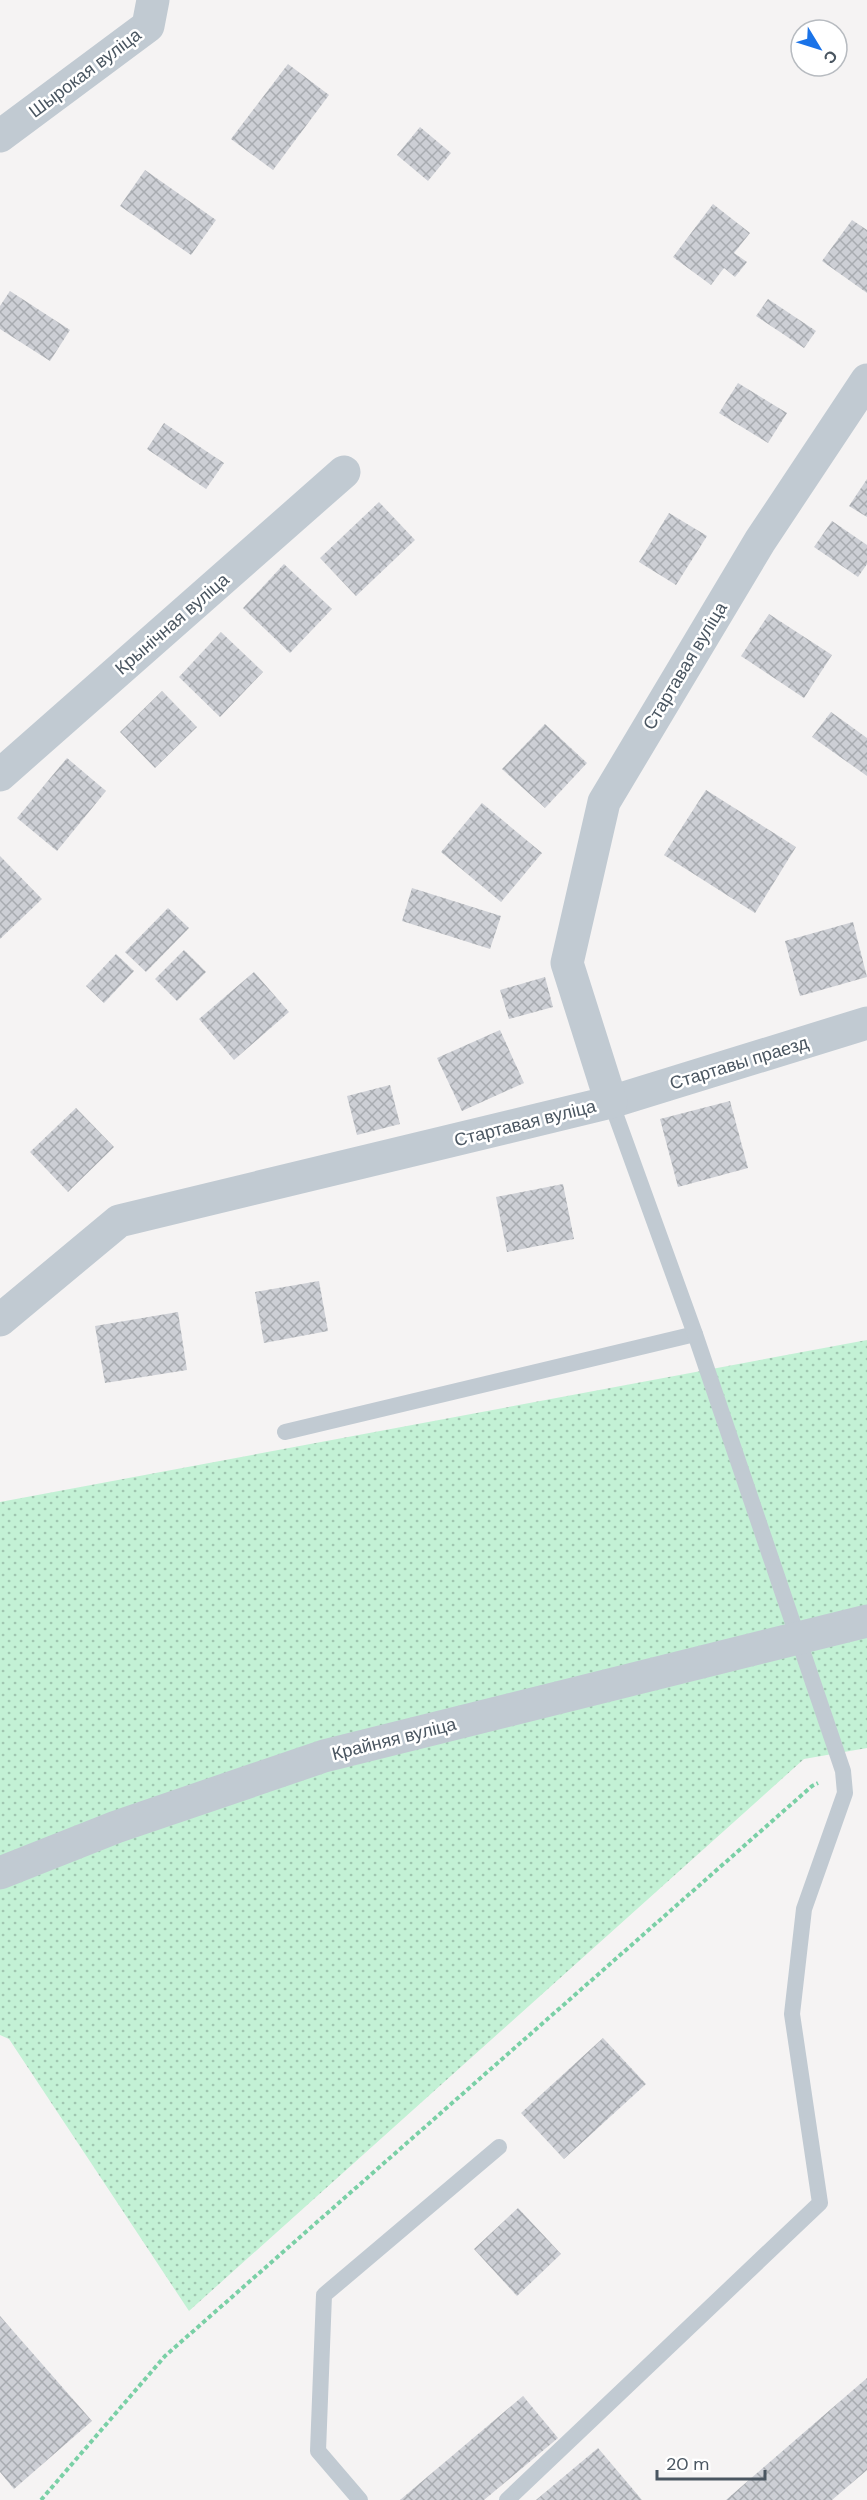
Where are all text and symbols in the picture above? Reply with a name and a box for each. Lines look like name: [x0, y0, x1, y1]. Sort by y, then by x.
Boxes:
north arrow: [789, 18, 849, 78]
street label: Шырокая вуліца: [24, 22, 147, 123]
text: С: [818, 46, 842, 68]
street label: Крынічная вуліца: [110, 567, 235, 680]
street label: Стартавая вуліца: [637, 597, 733, 734]
street label: Стартавы праезд: [667, 1030, 812, 1095]
street label: Стартавая вуліца: [452, 1094, 599, 1152]
street label: Крайняя вуліца: [329, 1712, 460, 1766]
scale bar: [657, 2443, 765, 2481]
text: 20 m: [666, 2452, 709, 2476]

